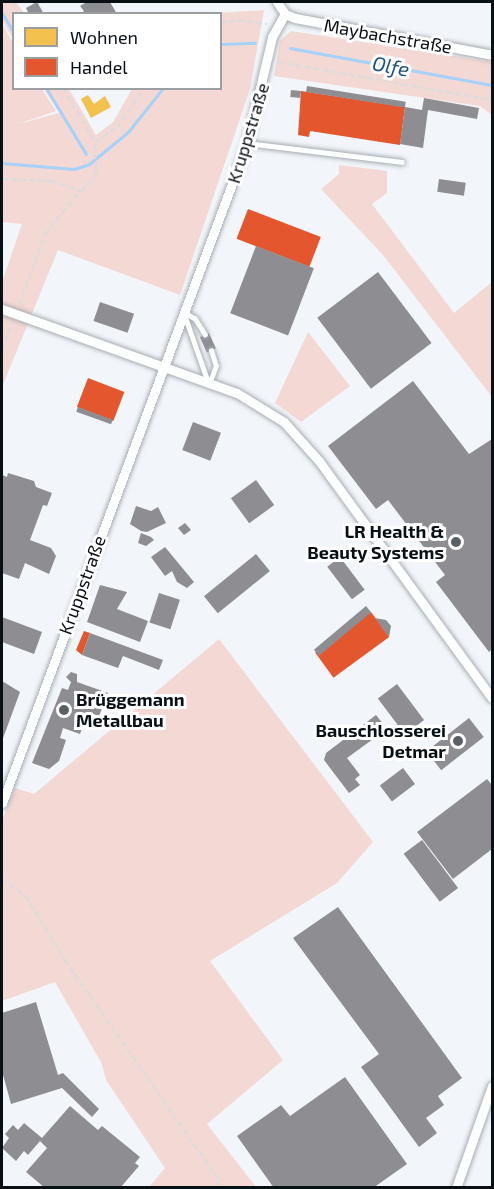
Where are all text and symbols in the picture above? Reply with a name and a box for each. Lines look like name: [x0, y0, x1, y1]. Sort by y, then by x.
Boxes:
legend: [12, 12, 222, 90]
street label: Maybachstraße: [322, 14, 454, 58]
text: Wohnen: [70, 26, 138, 48]
water label: Olfe: [370, 51, 412, 81]
text: Handel: [70, 56, 128, 78]
street label: Kruppstraße: [222, 80, 274, 186]
place label: LR Health & Beauty Systems: [307, 521, 444, 564]
street label: Kruppstraße: [54, 532, 110, 638]
marker: LR Health & Beauty Systems: [449, 535, 463, 549]
place label: Brüggemann Metallbau: [76, 689, 185, 732]
marker: Brüggemann Metallbau: [57, 703, 71, 717]
place label: Bauschlosserei Detmar: [316, 720, 446, 762]
marker: Bauschlosserei Detmar: [451, 734, 465, 748]

